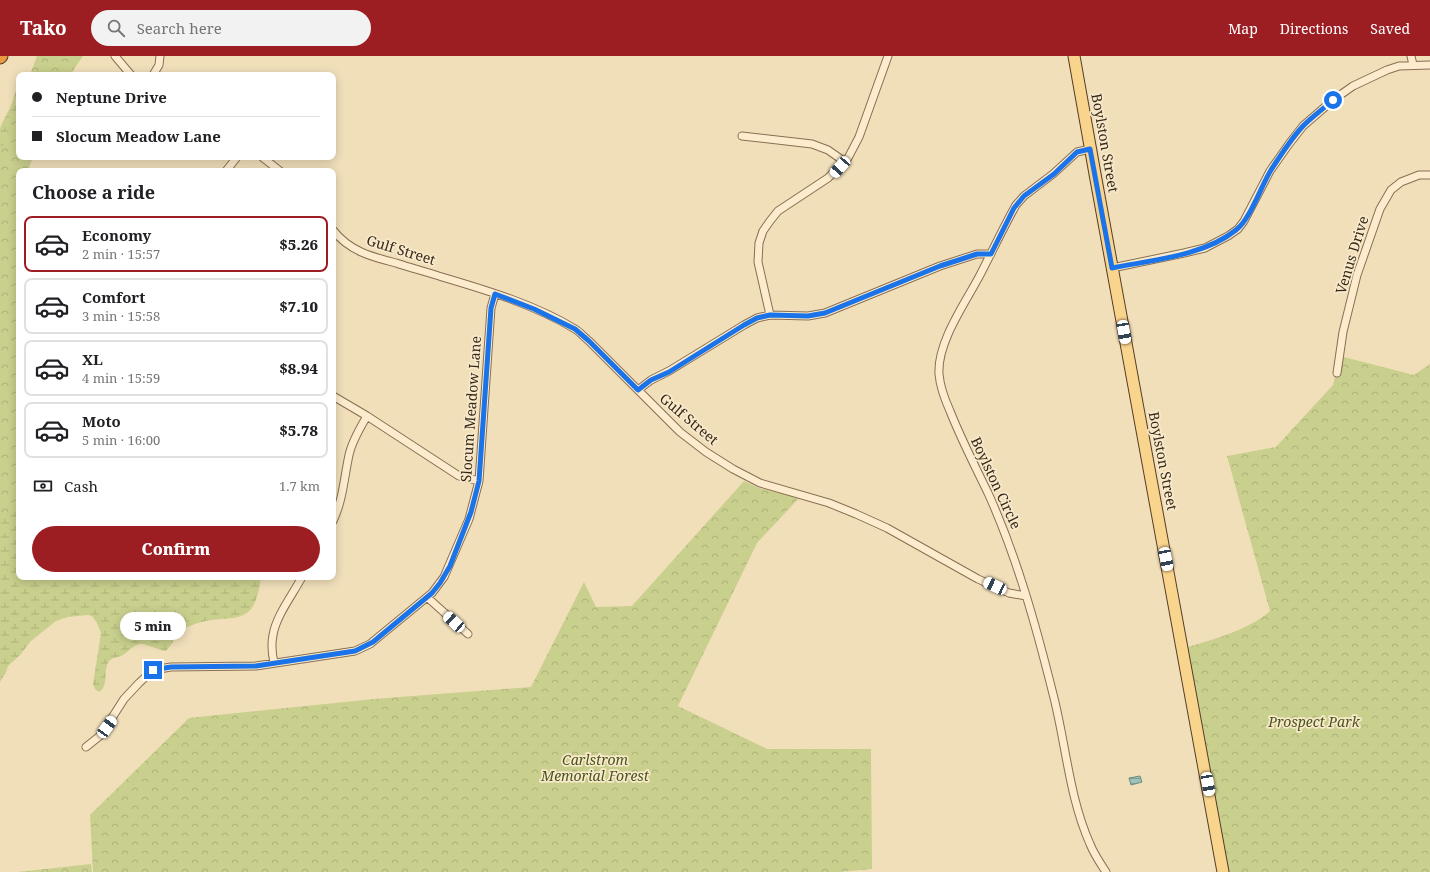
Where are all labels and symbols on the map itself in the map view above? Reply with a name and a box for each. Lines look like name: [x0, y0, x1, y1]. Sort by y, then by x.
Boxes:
route start: [1324, 91, 1342, 109]
street label: Boylston Street: [1087, 92, 1124, 194]
car: [828, 154, 852, 180]
street label: Venus Drive: [1331, 213, 1372, 296]
street label: Gulf Street: [364, 230, 438, 269]
car: [1116, 319, 1132, 345]
street label: Slocum Meadow Lane: [456, 335, 485, 483]
street label: Gulf Street: [656, 388, 723, 449]
street label: Boylston Street: [1145, 410, 1182, 512]
street label: Boylston Circle: [967, 434, 1026, 532]
car: [1158, 546, 1174, 572]
car: [982, 575, 1008, 597]
car: [441, 610, 467, 634]
callout: 5 min: [120, 612, 186, 640]
route end: [144, 661, 162, 679]
park label: Prospect Park: [1267, 712, 1361, 731]
car: [95, 714, 119, 740]
park label: Carlstrom Memorial Forest: [540, 750, 650, 785]
car: [1200, 771, 1216, 797]

